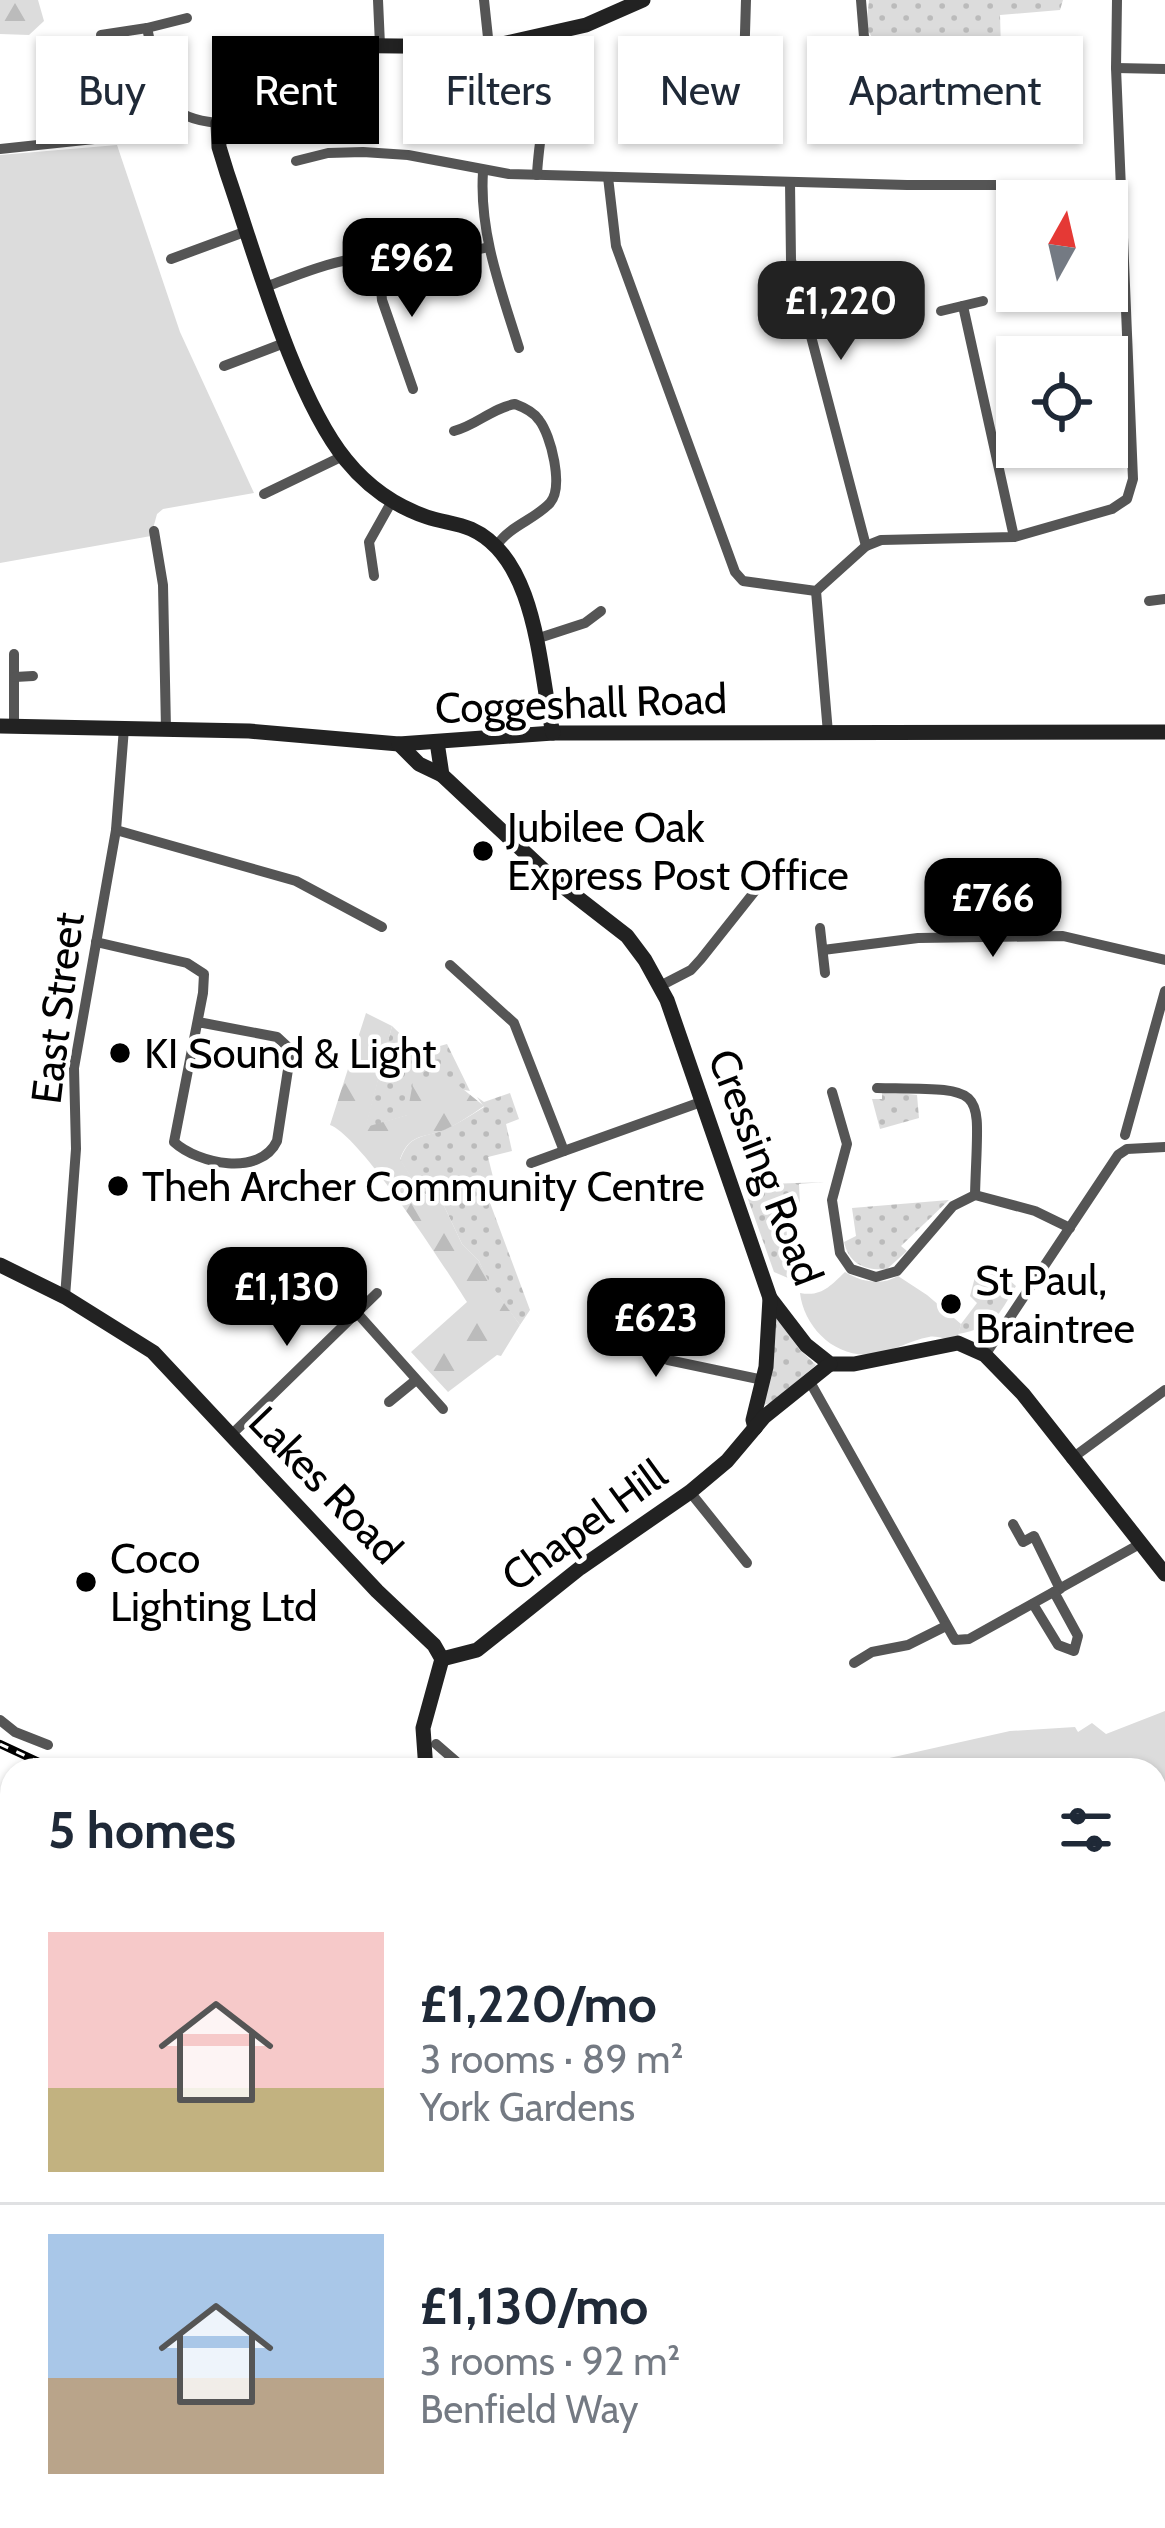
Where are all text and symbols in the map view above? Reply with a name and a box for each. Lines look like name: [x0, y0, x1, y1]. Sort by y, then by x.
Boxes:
chip: Buy: [36, 36, 188, 144]
chip: Rent: [212, 36, 379, 144]
chip: Filters: [403, 36, 594, 144]
chip: New: [618, 36, 783, 144]
chip: Apartment: [807, 36, 1083, 144]
north arrow: [996, 180, 1128, 312]
map controls: [996, 180, 1128, 468]
pin: £962: [341, 218, 483, 320]
text: £962: [370, 233, 454, 281]
pin: £1,220: [743, 261, 939, 363]
text: £1,220: [785, 276, 897, 324]
button: locate: [996, 336, 1128, 468]
street label: Coggeshall Road: [434, 672, 728, 734]
place label: Jubilee Oak Express Post Office: [506, 801, 849, 901]
marker: Jubilee Oak Express Post Office: [470, 838, 496, 864]
pin: £766: [922, 858, 1064, 960]
text: £766: [951, 873, 1035, 921]
street label: East Street: [19, 909, 95, 1107]
place label: KI Sound & Light: [144, 1027, 436, 1079]
marker: KI Sound & Light: [107, 1040, 133, 1066]
street label: Cressing Road: [697, 1042, 835, 1292]
place label: Theh Archer Community Centre: [142, 1160, 705, 1212]
marker: Theh Archer Community Centre: [105, 1173, 131, 1199]
pin: £1,130: [189, 1247, 385, 1349]
place label: St Paul, Braintree: [975, 1254, 1135, 1354]
text: £1,130: [234, 1262, 340, 1310]
pin: £623: [585, 1278, 727, 1380]
marker: St Paul, Braintree: [938, 1291, 964, 1317]
text: £623: [614, 1293, 698, 1341]
street label: Lakes Road: [238, 1396, 414, 1574]
street label: Chapel Hill: [491, 1448, 677, 1602]
place label: Coco Lighting Ltd: [110, 1532, 318, 1632]
marker: Coco Lighting Ltd: [73, 1569, 99, 1595]
icon: filters: [1053, 1797, 1119, 1863]
text: 5 homes: [48, 1799, 236, 1861]
text: £1,220/mo: [420, 1973, 657, 2035]
icon: home: [144, 1980, 288, 2124]
text: 3 rooms · 89 m²: [420, 2035, 683, 2083]
text: York Gardens: [420, 2083, 635, 2131]
text: £1,130/mo: [420, 2275, 648, 2337]
icon: home: [144, 2282, 288, 2426]
text: 3 rooms · 92 m²: [420, 2337, 680, 2385]
text: Benfield Way: [420, 2385, 638, 2433]

